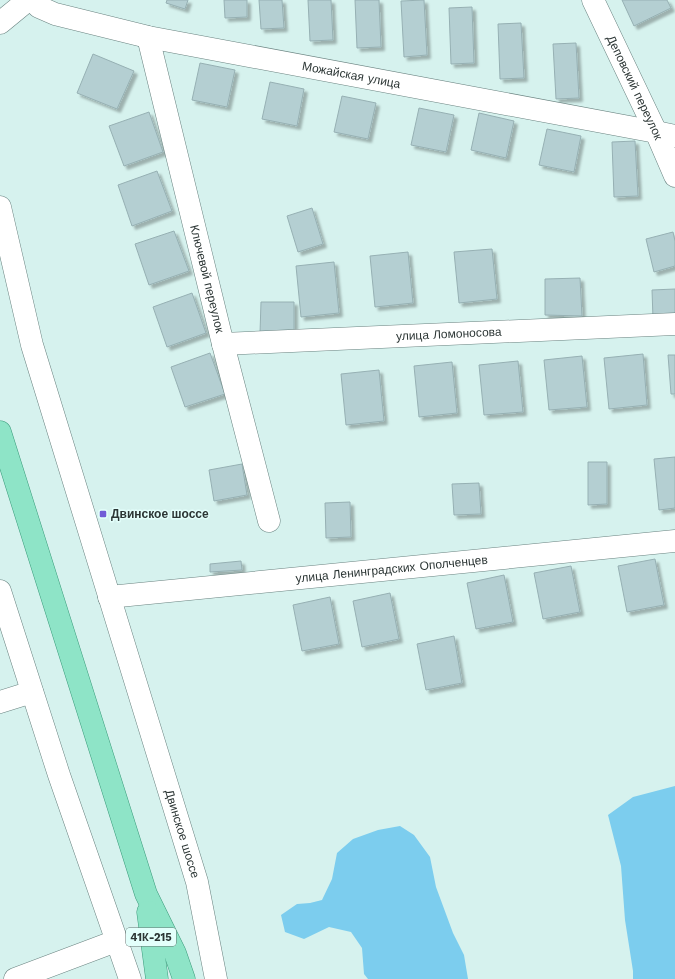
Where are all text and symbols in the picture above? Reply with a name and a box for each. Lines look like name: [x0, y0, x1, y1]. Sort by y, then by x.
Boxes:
street label: Деповский переулок: [604, 33, 666, 143]
street label: Можайская улица: [301, 59, 402, 91]
street label: Ключевой переулок: [187, 223, 227, 335]
street label: улица Ломоносова: [396, 325, 502, 343]
place label: Двинское шоссе: [111, 507, 209, 521]
marker: Двинское шоссе: [98, 509, 108, 519]
street label: улица Ленинградских Ополченцев: [295, 553, 488, 586]
street label: Двинское шоссе: [162, 788, 202, 880]
road number: 41К-215: [126, 928, 176, 946]

